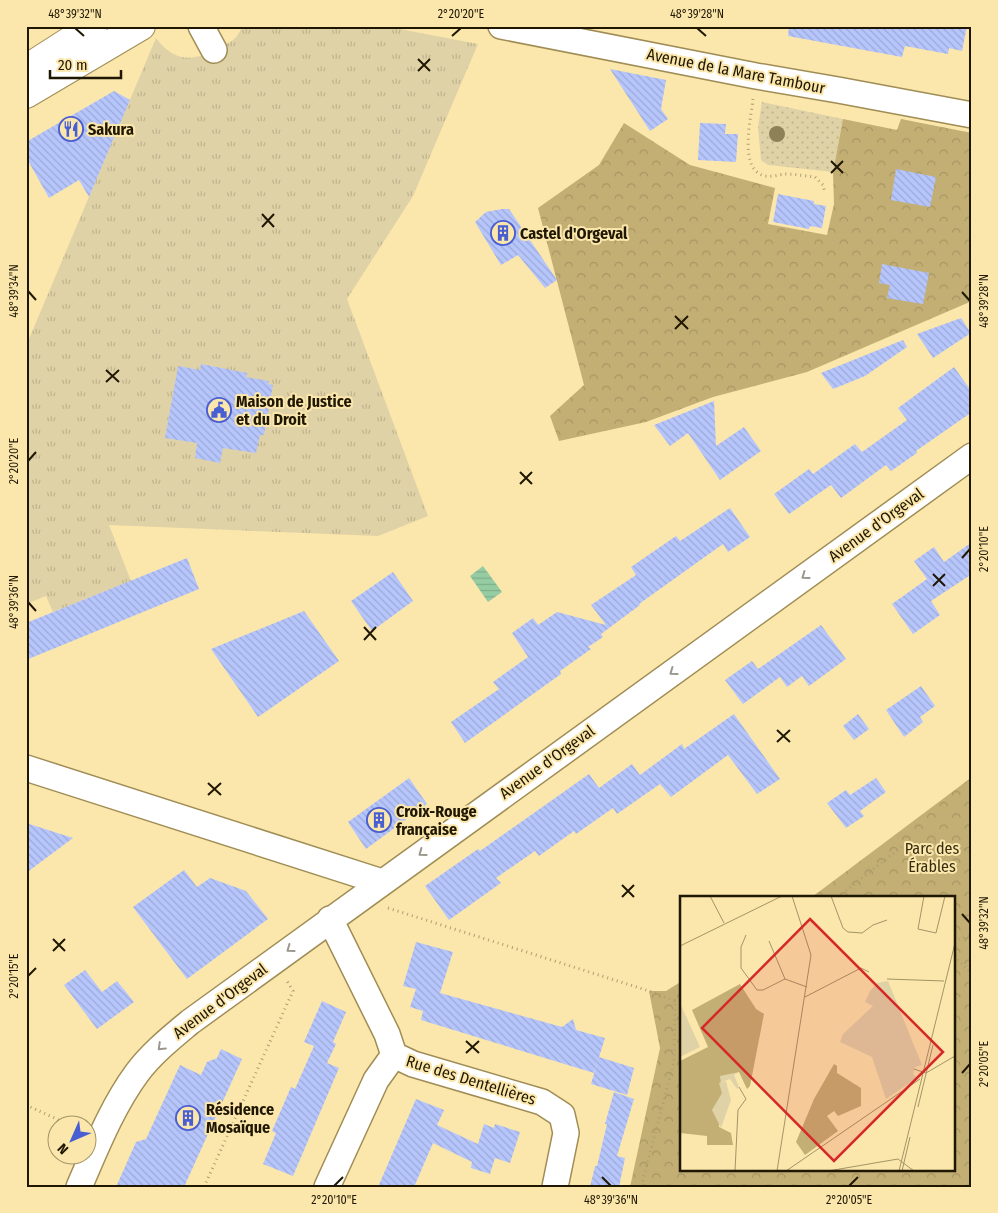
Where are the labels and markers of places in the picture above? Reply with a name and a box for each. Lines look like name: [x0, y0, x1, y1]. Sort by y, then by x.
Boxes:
restaurant icon: Sakura: [58, 116, 84, 142]
place label: Sakura: [88, 120, 134, 139]
building icon: Castel d'Orgeval: [490, 220, 516, 246]
place label: Castel d'Orgeval: [520, 224, 628, 243]
place label: Maison de Justice et du Droit: [236, 392, 352, 429]
public building icon: Maison de Justice et du Droit: [206, 397, 232, 423]
place label: Croix-Rouge française: [396, 802, 477, 840]
building icon: Croix-Rouge française: [366, 807, 392, 833]
place label: Résidence Mosaïque: [206, 1100, 274, 1137]
building icon: Résidence Mosaïque: [175, 1105, 201, 1131]

